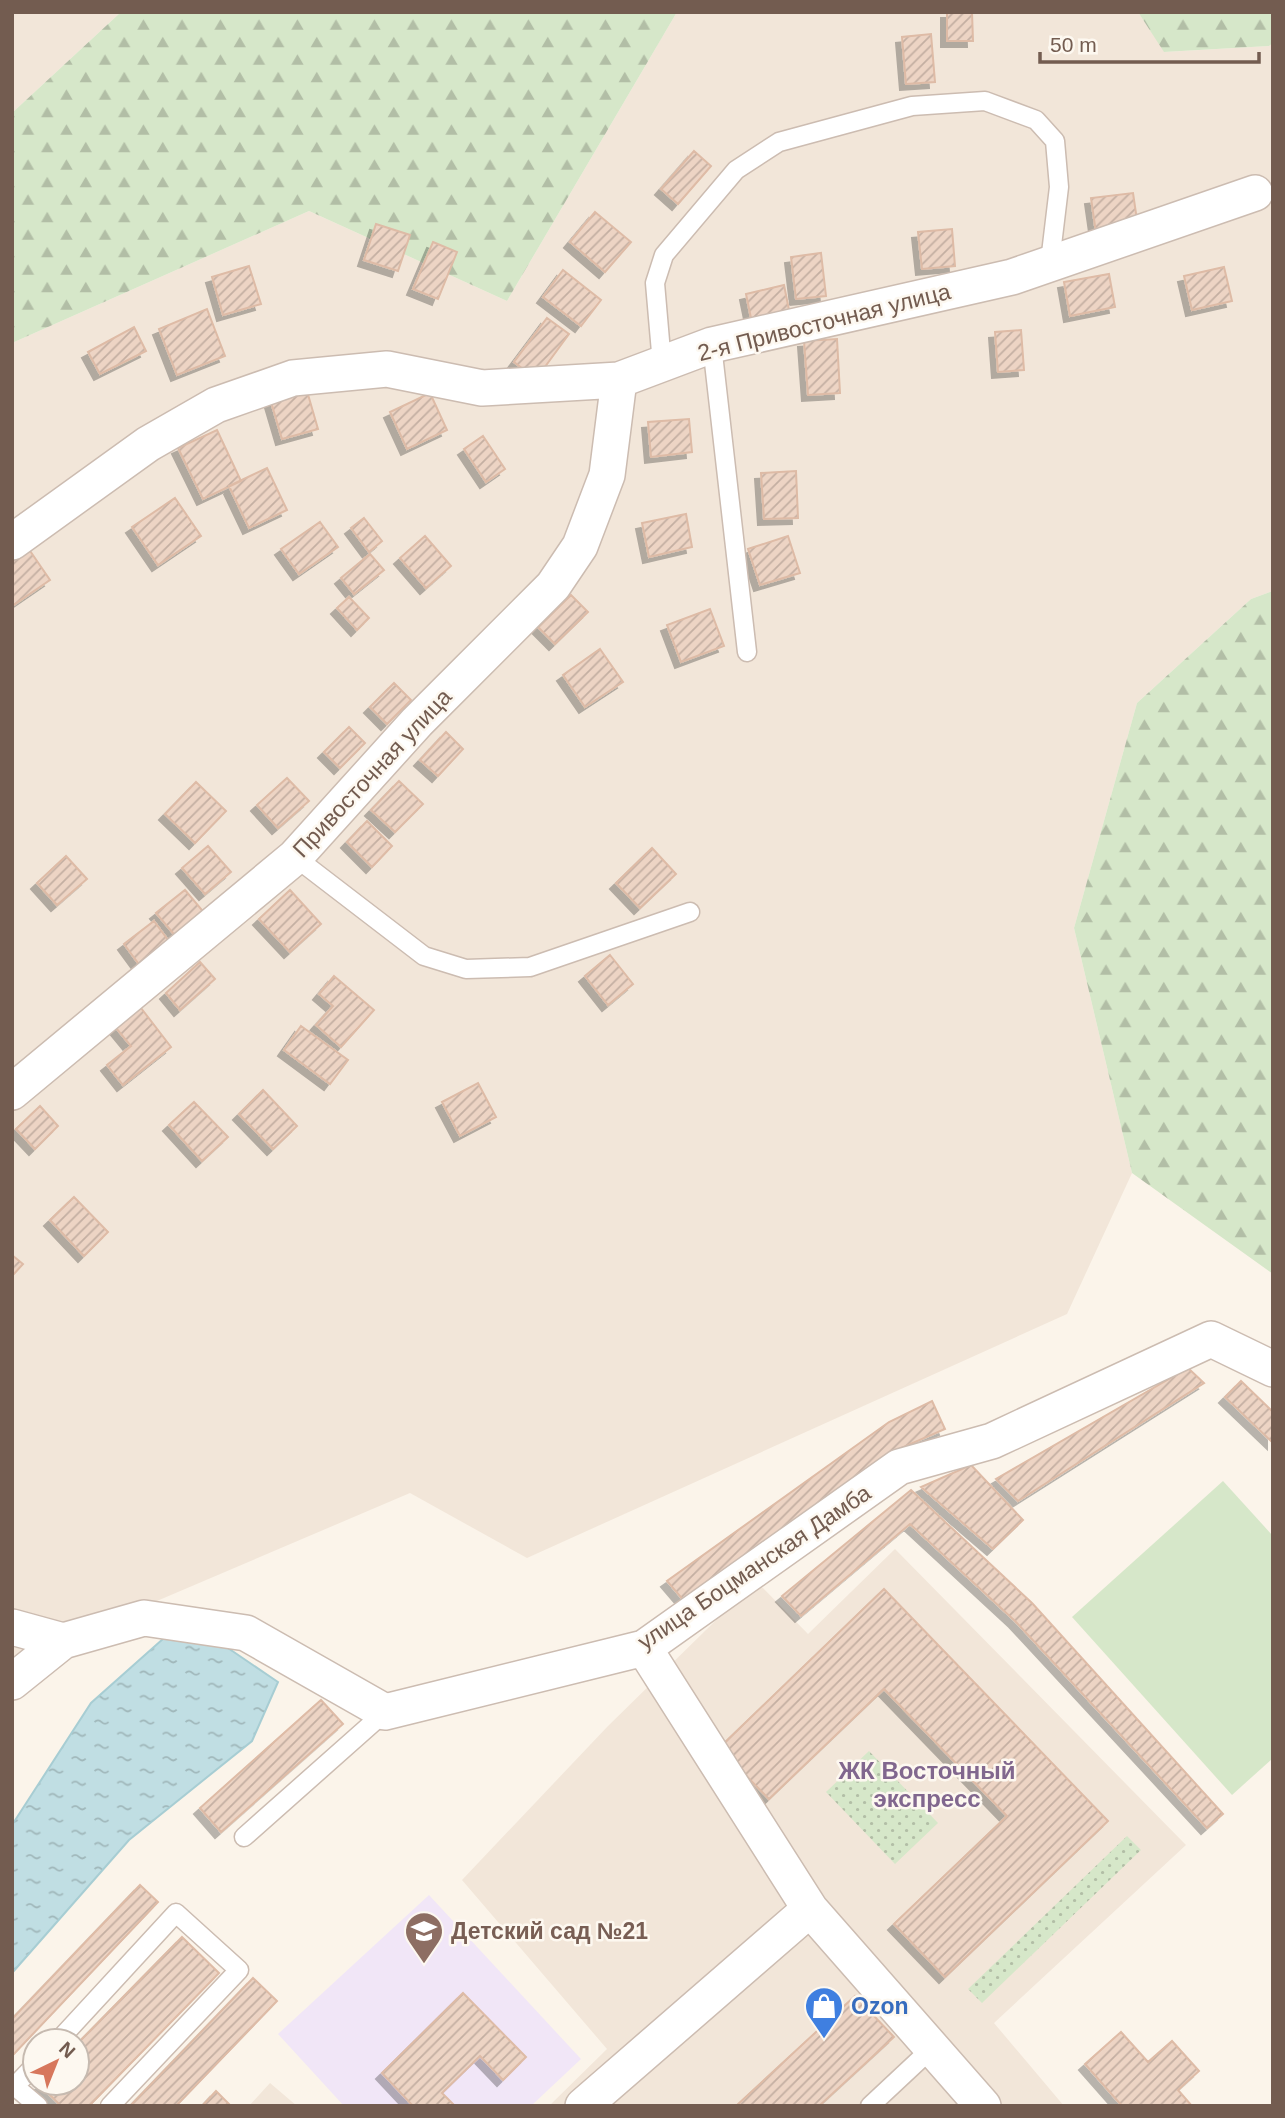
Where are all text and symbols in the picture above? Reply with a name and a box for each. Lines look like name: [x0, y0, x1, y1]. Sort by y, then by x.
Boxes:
scale bar: [1040, 21, 1259, 65]
text: 50 m: [1050, 33, 1097, 56]
street label: 2-я Привосточная улица: [695, 278, 953, 366]
street label: Привосточная улица: [287, 683, 457, 863]
street label: улица Боцманская Дамба: [633, 1479, 875, 1655]
district label: ЖК Восточный экспресс: [837, 1757, 1016, 1812]
school or university icon: Детский сад №21: [403, 1910, 445, 1965]
place label: Детский сад №21: [451, 1918, 648, 1944]
shop icon: Ozon: [803, 1985, 845, 2040]
place label: Ozon: [851, 1993, 909, 2019]
north arrow: [21, 2027, 91, 2097]
text: N: [55, 2038, 79, 2062]

